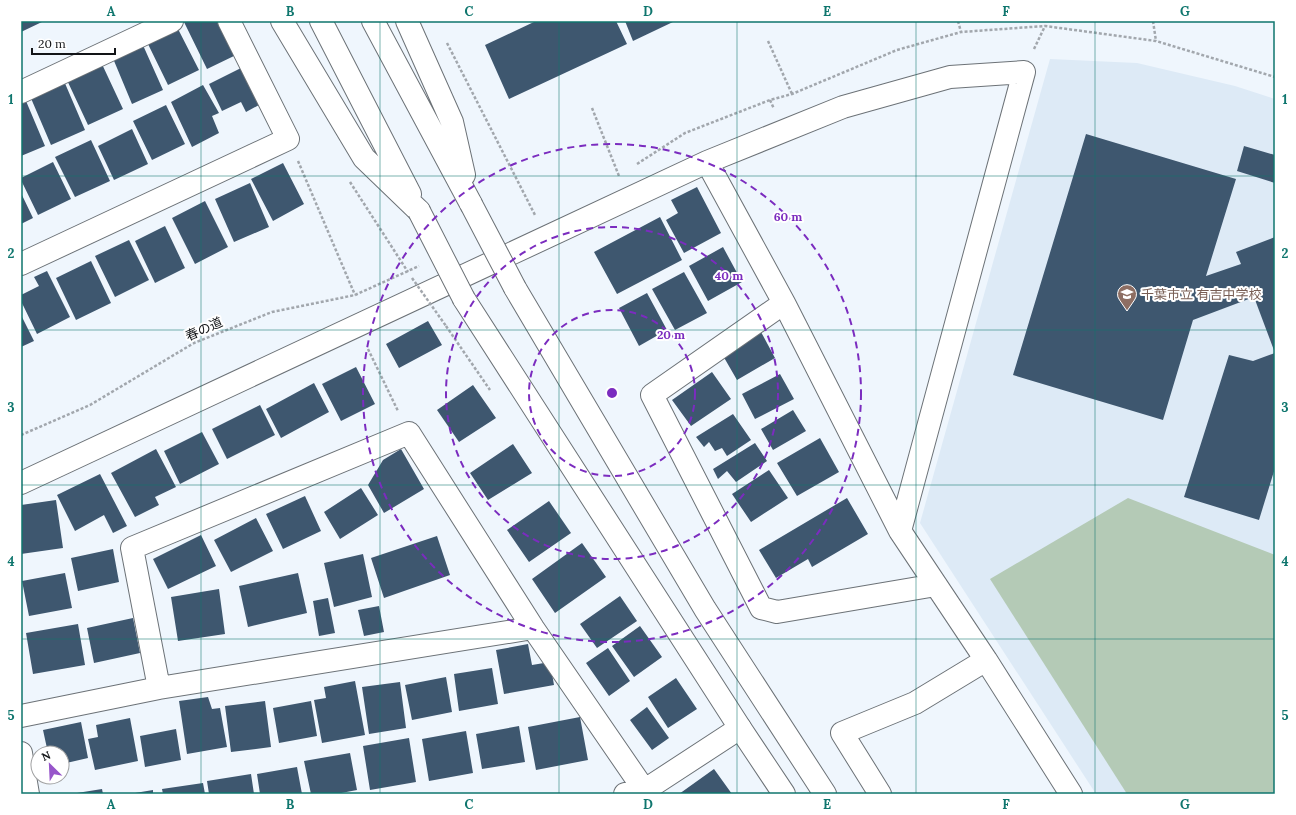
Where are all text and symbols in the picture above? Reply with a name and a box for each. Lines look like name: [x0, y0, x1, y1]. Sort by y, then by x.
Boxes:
text: A: [107, 3, 116, 20]
text: B: [286, 3, 295, 20]
text: C: [465, 3, 474, 20]
text: D: [643, 3, 653, 20]
text: E: [823, 3, 831, 20]
text: F: [1002, 3, 1010, 20]
text: G: [1180, 3, 1190, 20]
scale bar: [32, 30, 115, 56]
text: 20 m: [38, 36, 66, 51]
text: 1: [8, 91, 14, 108]
text: 1: [1282, 91, 1288, 108]
text: 60 m: [774, 209, 802, 224]
text: 2: [8, 245, 15, 262]
text: 2: [1282, 245, 1289, 262]
text: 40 m: [715, 268, 743, 283]
school or university icon: 千葉市立 有吉中学校: [1116, 283, 1138, 311]
place label: 千葉市立 有吉中学校: [1141, 286, 1261, 303]
street label: 春の道: [183, 313, 225, 345]
text: 20 m: [657, 327, 685, 342]
centre of rings: [605, 386, 619, 400]
text: 3: [7, 399, 15, 416]
text: 3: [1281, 399, 1289, 416]
text: 4: [7, 553, 15, 570]
text: 4: [1281, 553, 1289, 570]
text: 5: [7, 707, 15, 724]
text: 5: [1281, 707, 1289, 724]
north arrow: [30, 745, 70, 785]
text: N: [39, 748, 53, 764]
text: A: [107, 796, 116, 813]
text: B: [286, 796, 295, 813]
text: C: [465, 796, 474, 813]
text: D: [643, 796, 653, 813]
text: E: [823, 796, 831, 813]
text: F: [1002, 796, 1010, 813]
text: G: [1180, 796, 1190, 813]

